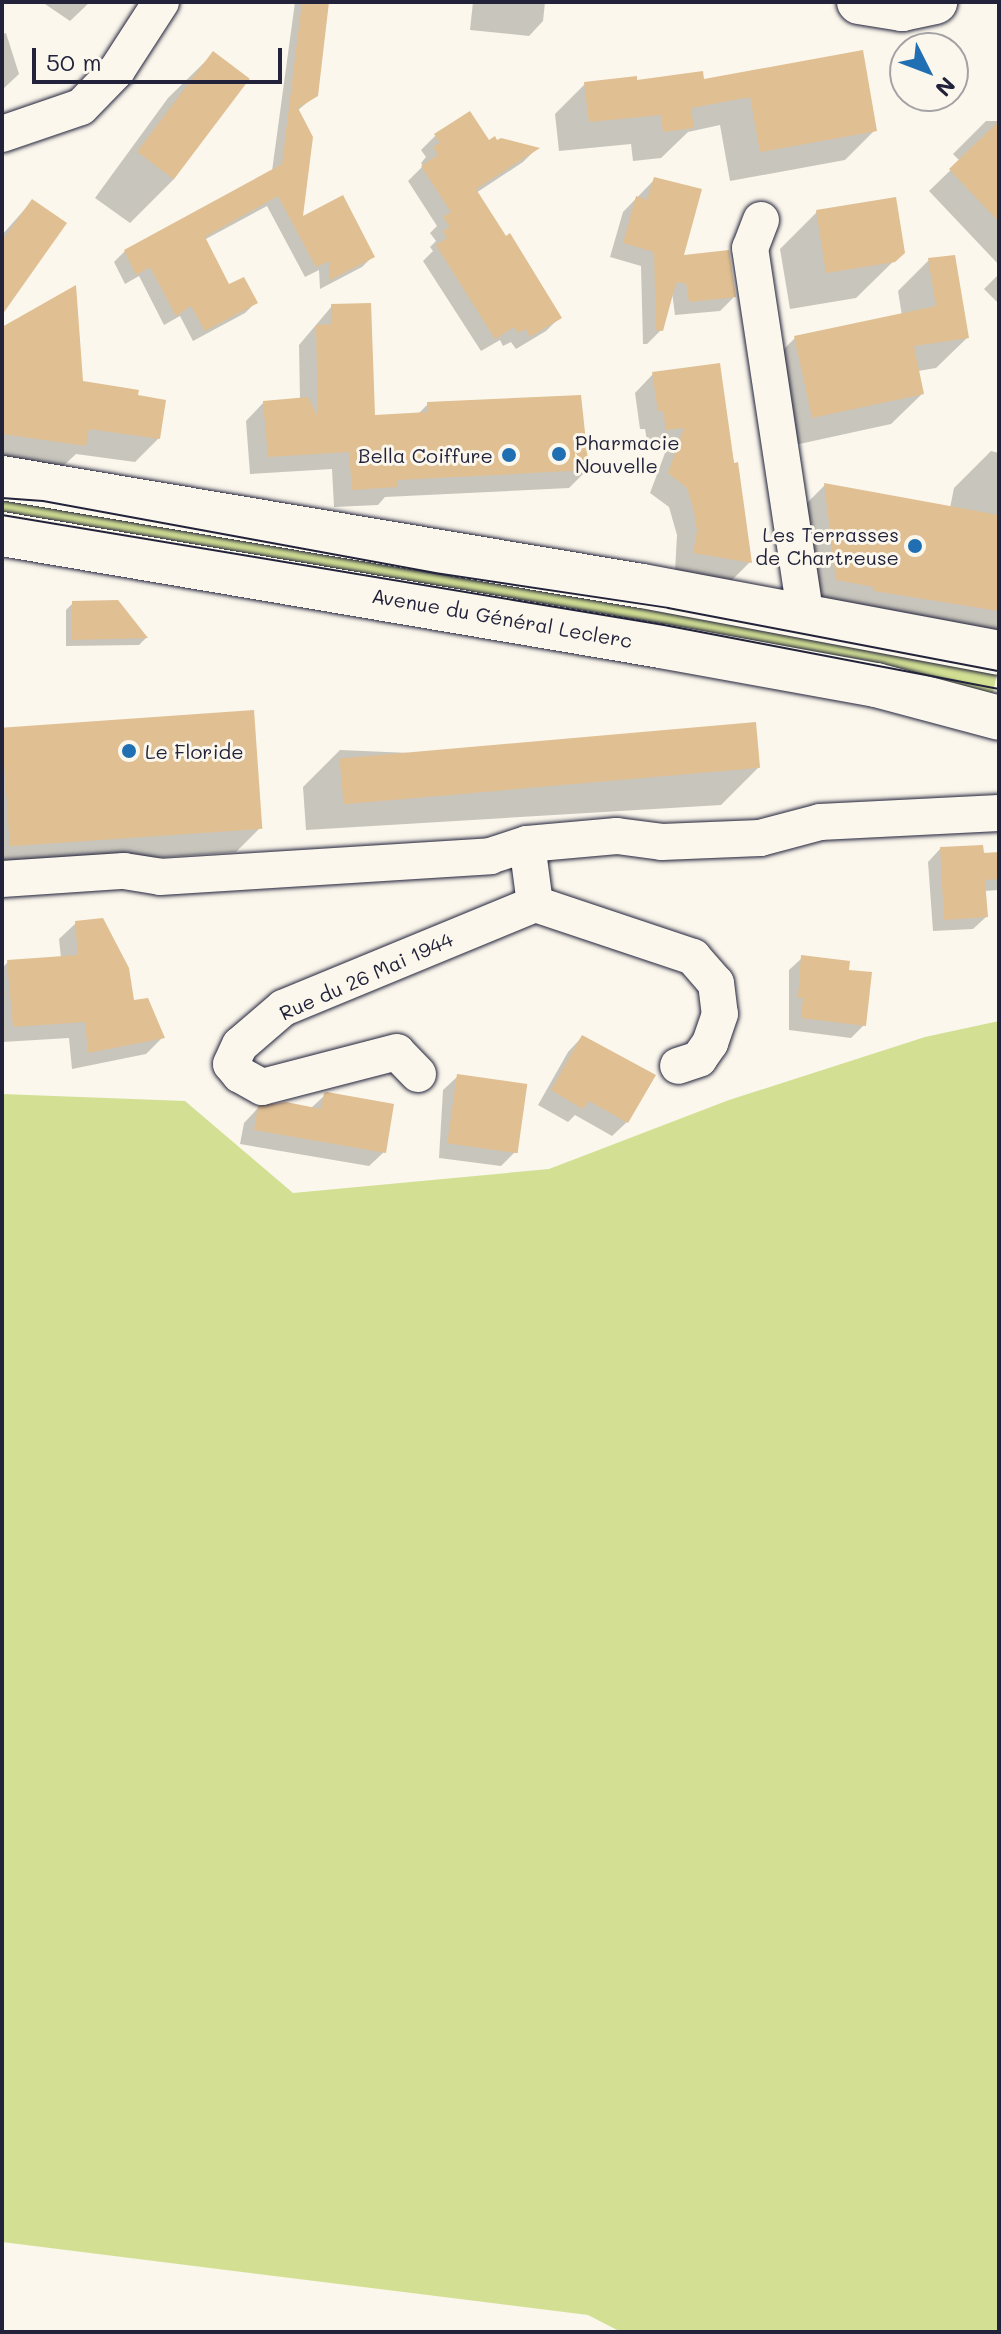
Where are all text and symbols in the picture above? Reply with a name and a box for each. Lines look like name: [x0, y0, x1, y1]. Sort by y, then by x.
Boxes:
scale bar: [36, 32, 286, 82]
north arrow: [889, 32, 969, 112]
text: 50 m: [46, 46, 102, 77]
text: N: [929, 71, 962, 103]
place label: Pharmacie Nouvelle: [575, 430, 680, 477]
place label: Bella Coiffure: [358, 443, 493, 467]
marker: Pharmacie Nouvelle: [550, 445, 568, 463]
marker: Bella Coiffure: [500, 446, 518, 464]
place label: Les Terrasses de Chartreuse: [755, 522, 899, 569]
marker: Les Terrasses de Chartreuse: [906, 537, 924, 555]
street label: Avenue du Général Leclerc: [370, 583, 634, 653]
place label: Le Floride: [145, 739, 244, 763]
marker: Le Floride: [120, 742, 138, 760]
street label: Rue du 26 Mai 1944: [276, 927, 456, 1025]

